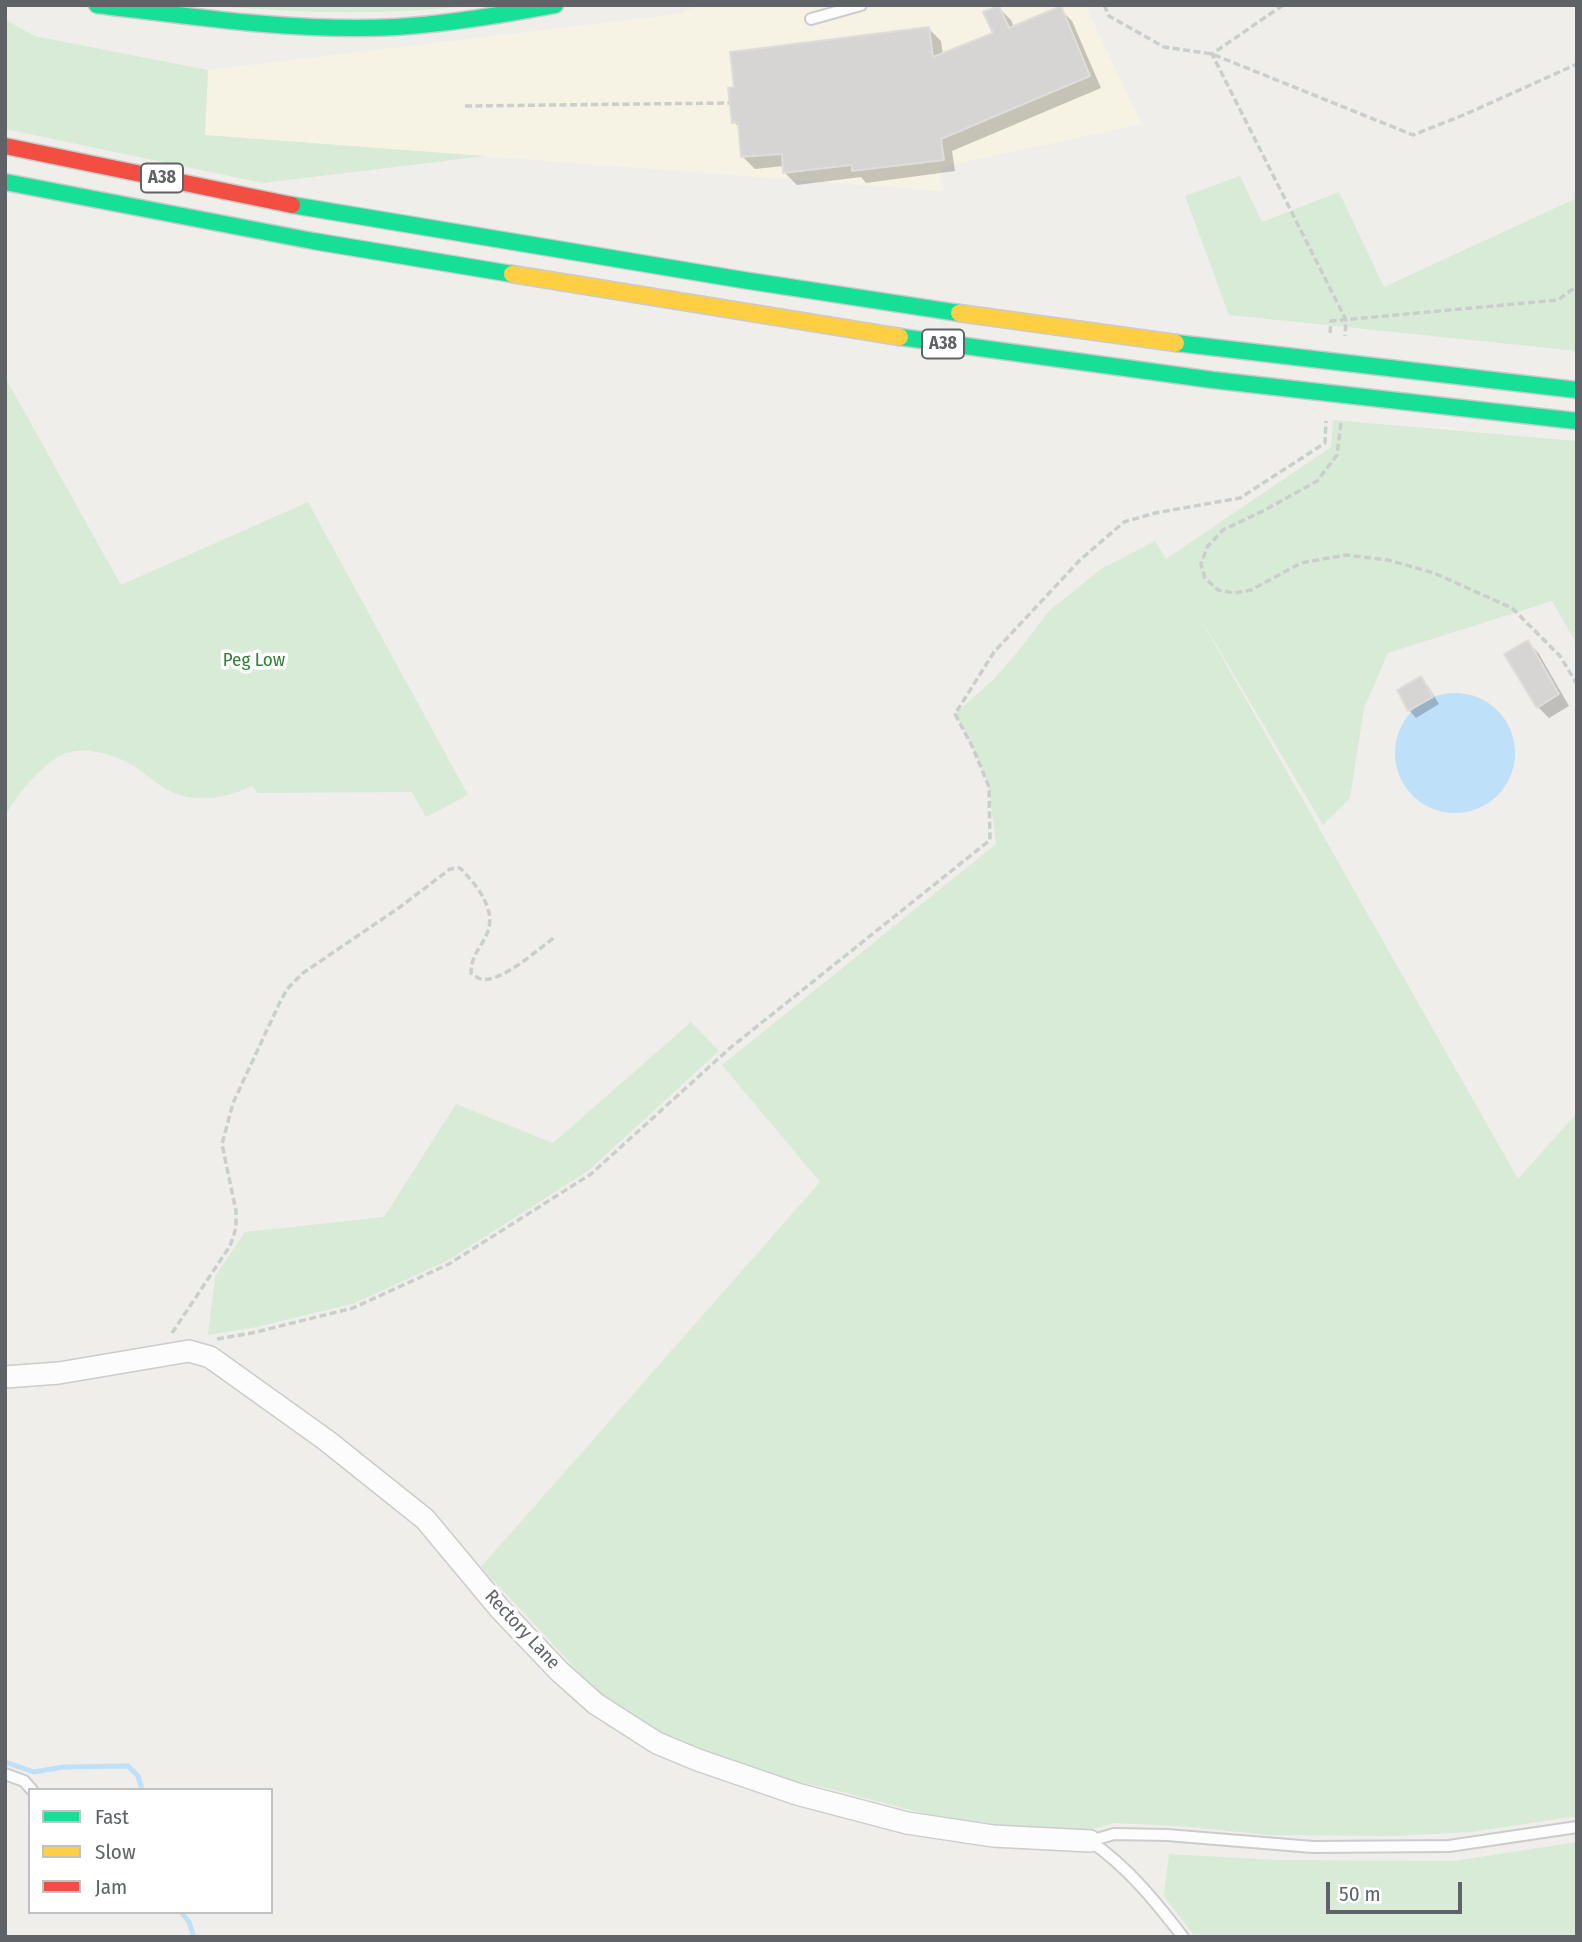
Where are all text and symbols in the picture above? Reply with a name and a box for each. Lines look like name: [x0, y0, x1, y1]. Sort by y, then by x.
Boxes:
road number: A38: [141, 163, 183, 192]
road number: A38: [922, 330, 964, 358]
park label: Peg Low: [223, 650, 285, 672]
street label: Rectory Lane: [480, 1586, 564, 1674]
legend: [28, 1788, 273, 1914]
text: Fast: [95, 1804, 129, 1830]
text: Slow: [95, 1839, 136, 1865]
scale bar: [1330, 1868, 1466, 1912]
text: Jam: [95, 1874, 127, 1900]
text: 50 m: [1339, 1881, 1381, 1907]

